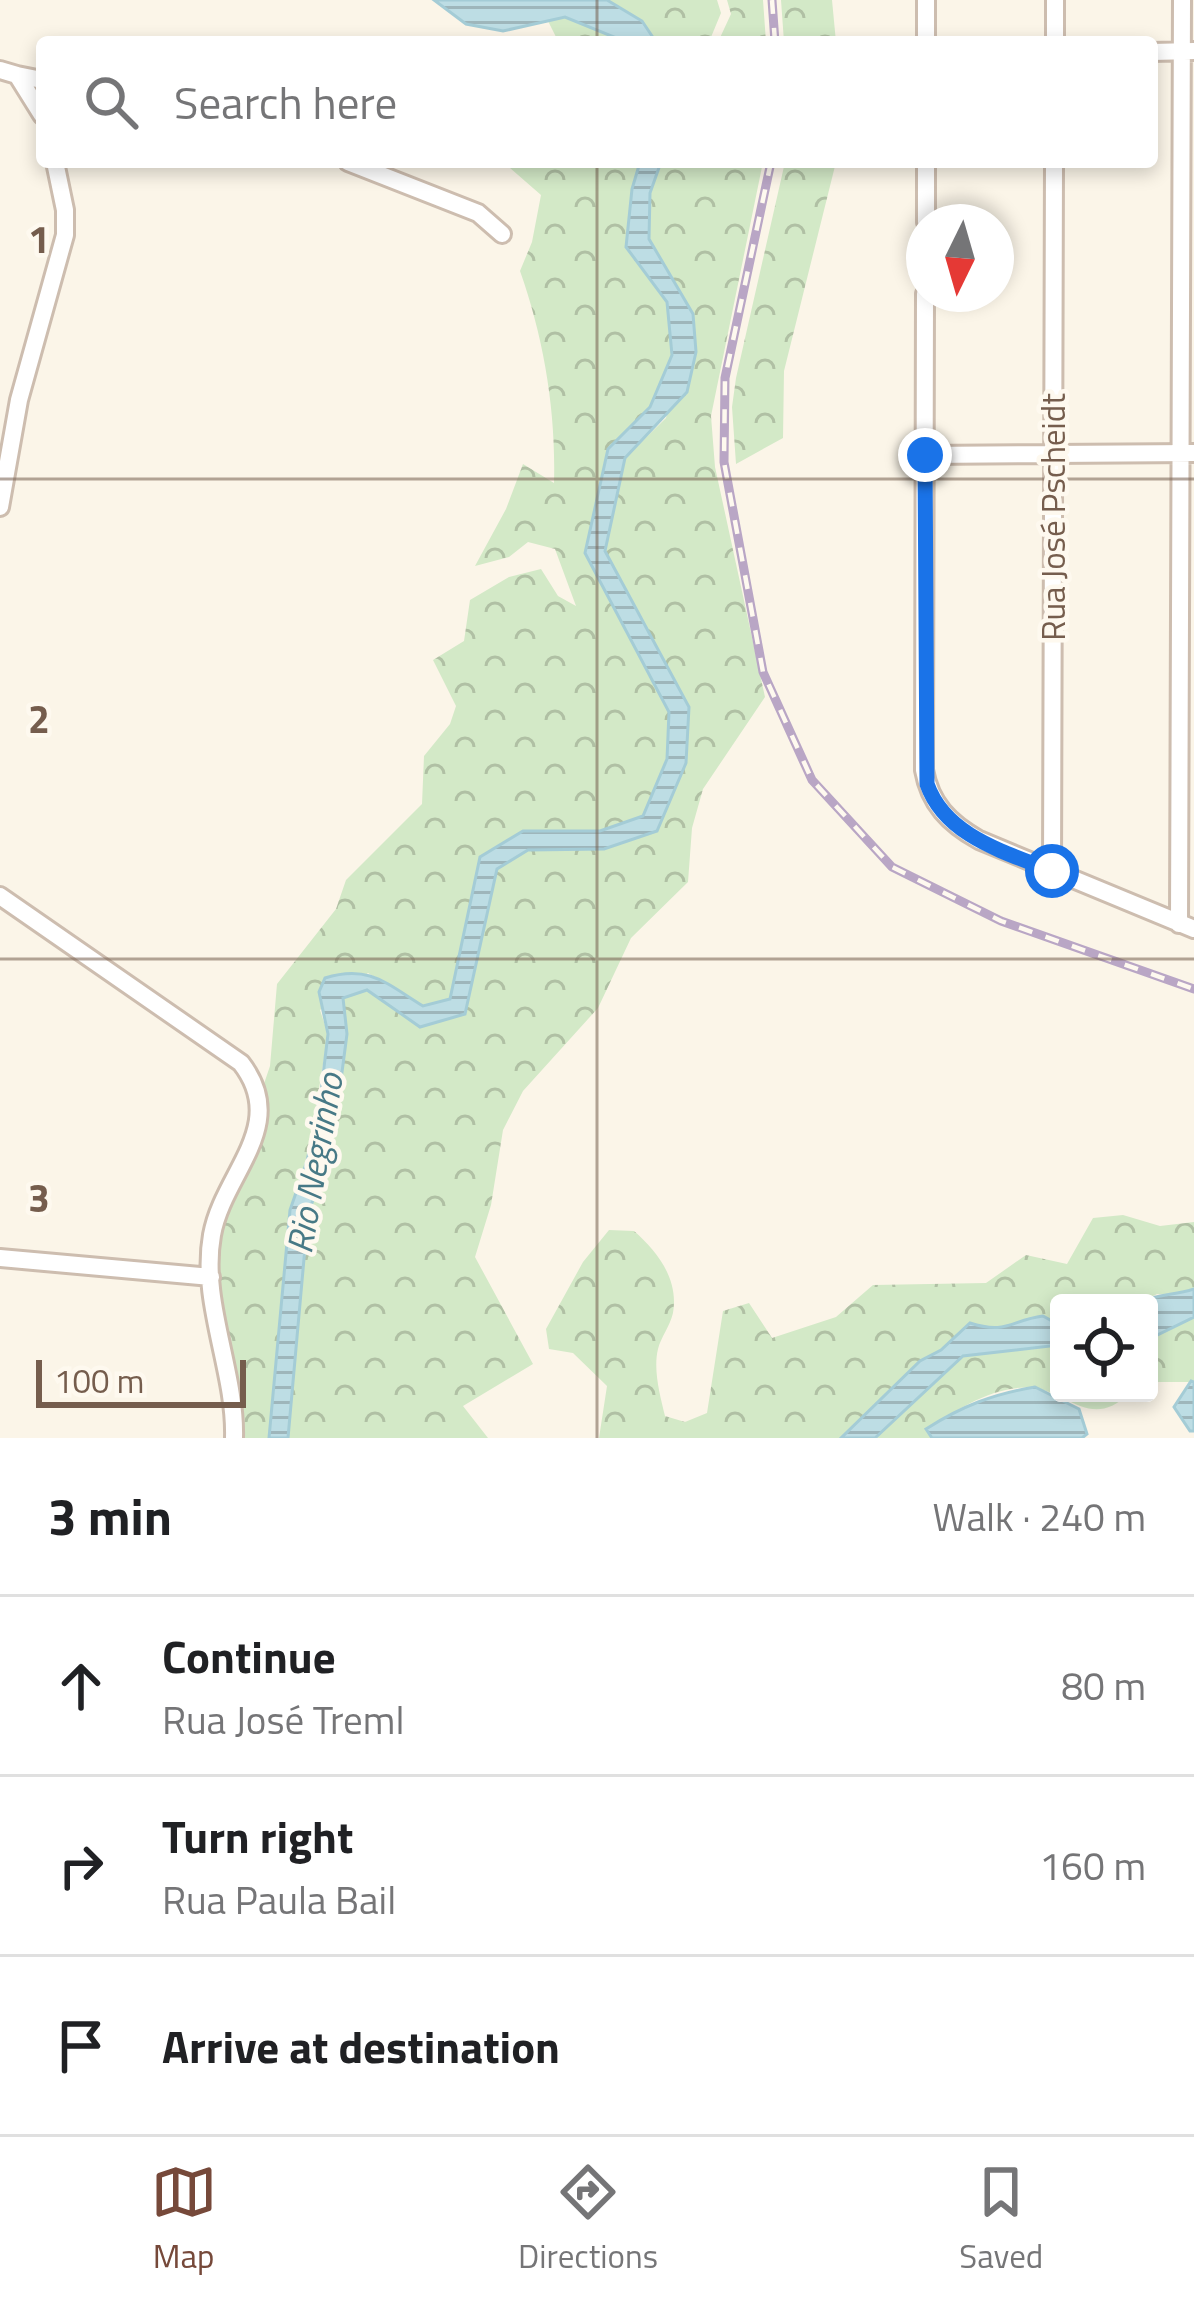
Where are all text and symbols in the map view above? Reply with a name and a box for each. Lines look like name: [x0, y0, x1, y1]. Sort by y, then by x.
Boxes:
search box: [36, 36, 1158, 168]
text: Search here: [174, 68, 397, 136]
icon: search: [78, 69, 144, 135]
north arrow: [906, 204, 1014, 312]
text: 1: [28, 209, 50, 268]
street label: Rua José Pscheidt: [1028, 393, 1078, 641]
route end: [898, 428, 952, 482]
text: 2: [28, 689, 50, 748]
route start: [1025, 844, 1079, 898]
water label: Rio Negrinho: [271, 1067, 357, 1257]
text: 3: [28, 1168, 50, 1227]
map controls: [1050, 1294, 1158, 1402]
button: locate: [1050, 1294, 1158, 1402]
scale bar: [36, 1354, 246, 1407]
text: 100 m: [54, 1356, 144, 1406]
text: 3 min: [48, 1477, 172, 1555]
text: Walk · 240 m: [932, 1487, 1146, 1546]
text: Continue: [162, 1622, 336, 1690]
icon: ahead: [48, 1653, 114, 1719]
text: 80 m: [1061, 1656, 1146, 1715]
text: Rua José Treml: [162, 1690, 404, 1749]
text: Turn right: [162, 1802, 353, 1870]
icon: right: [48, 1833, 114, 1899]
text: 160 m: [1039, 1836, 1146, 1895]
text: Rua Paula Bail: [162, 1870, 396, 1929]
text: Arrive at destination: [162, 2012, 560, 2080]
icon: arrive: [48, 2013, 114, 2079]
tab: Map: [151, 2159, 217, 2281]
tab: Directions: [518, 2159, 658, 2281]
tab: Saved: [959, 2159, 1043, 2281]

